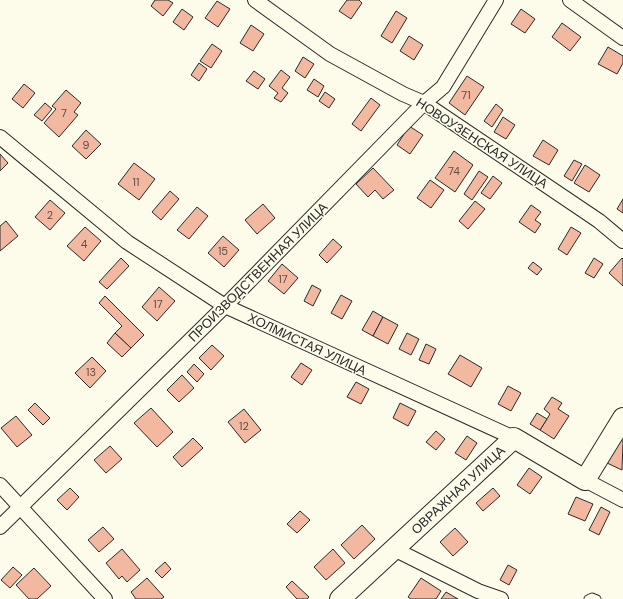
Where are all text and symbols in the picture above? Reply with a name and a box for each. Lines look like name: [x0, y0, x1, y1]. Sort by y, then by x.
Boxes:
house number: 71: [461, 88, 471, 102]
street label: НОВОУЗЕНСКАЯ УЛИЦА: [413, 94, 551, 192]
house number: 7: [61, 106, 67, 120]
house number: 9: [83, 138, 90, 152]
house number: 74: [448, 164, 460, 178]
house number: 11: [133, 175, 139, 189]
street label: ПРОИЗВОДСТВЕННАЯ УЛИЦА: [185, 198, 332, 345]
house number: 2: [47, 208, 53, 222]
house number: 4: [81, 237, 88, 251]
house number: 15: [218, 244, 228, 258]
house number: 17: [278, 272, 288, 286]
house number: 17: [153, 297, 163, 311]
street label: ХОЛМИСТАЯ УЛИЦА: [245, 309, 369, 379]
house number: 13: [86, 365, 96, 379]
house number: 12: [239, 419, 249, 433]
street label: ОВРАЖНАЯ УЛИЦА: [408, 442, 509, 538]

